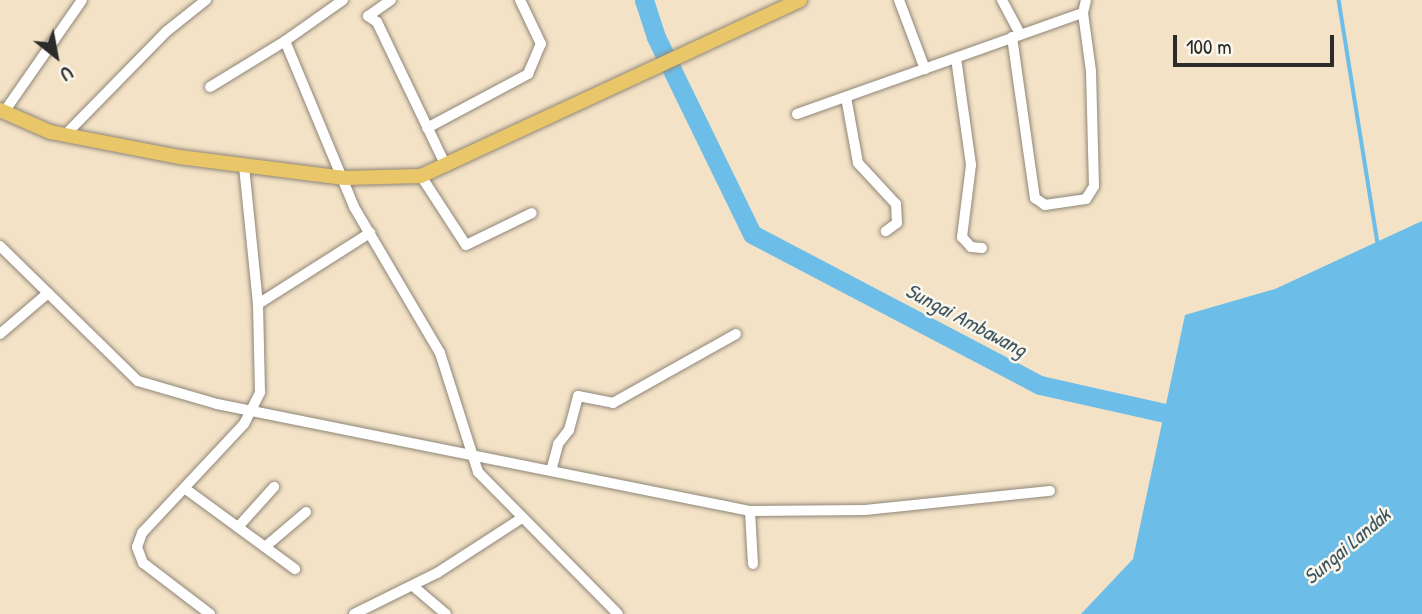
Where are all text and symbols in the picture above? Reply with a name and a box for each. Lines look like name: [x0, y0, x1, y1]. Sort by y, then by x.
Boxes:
north arrow: [21, 21, 91, 91]
scale bar: [1177, 21, 1338, 65]
text: 100 m: [1186, 32, 1232, 61]
text: U: [56, 60, 78, 88]
water label: Sungai Ambawang: [901, 278, 1031, 362]
water label: Sungai Landak: [1299, 503, 1395, 589]

